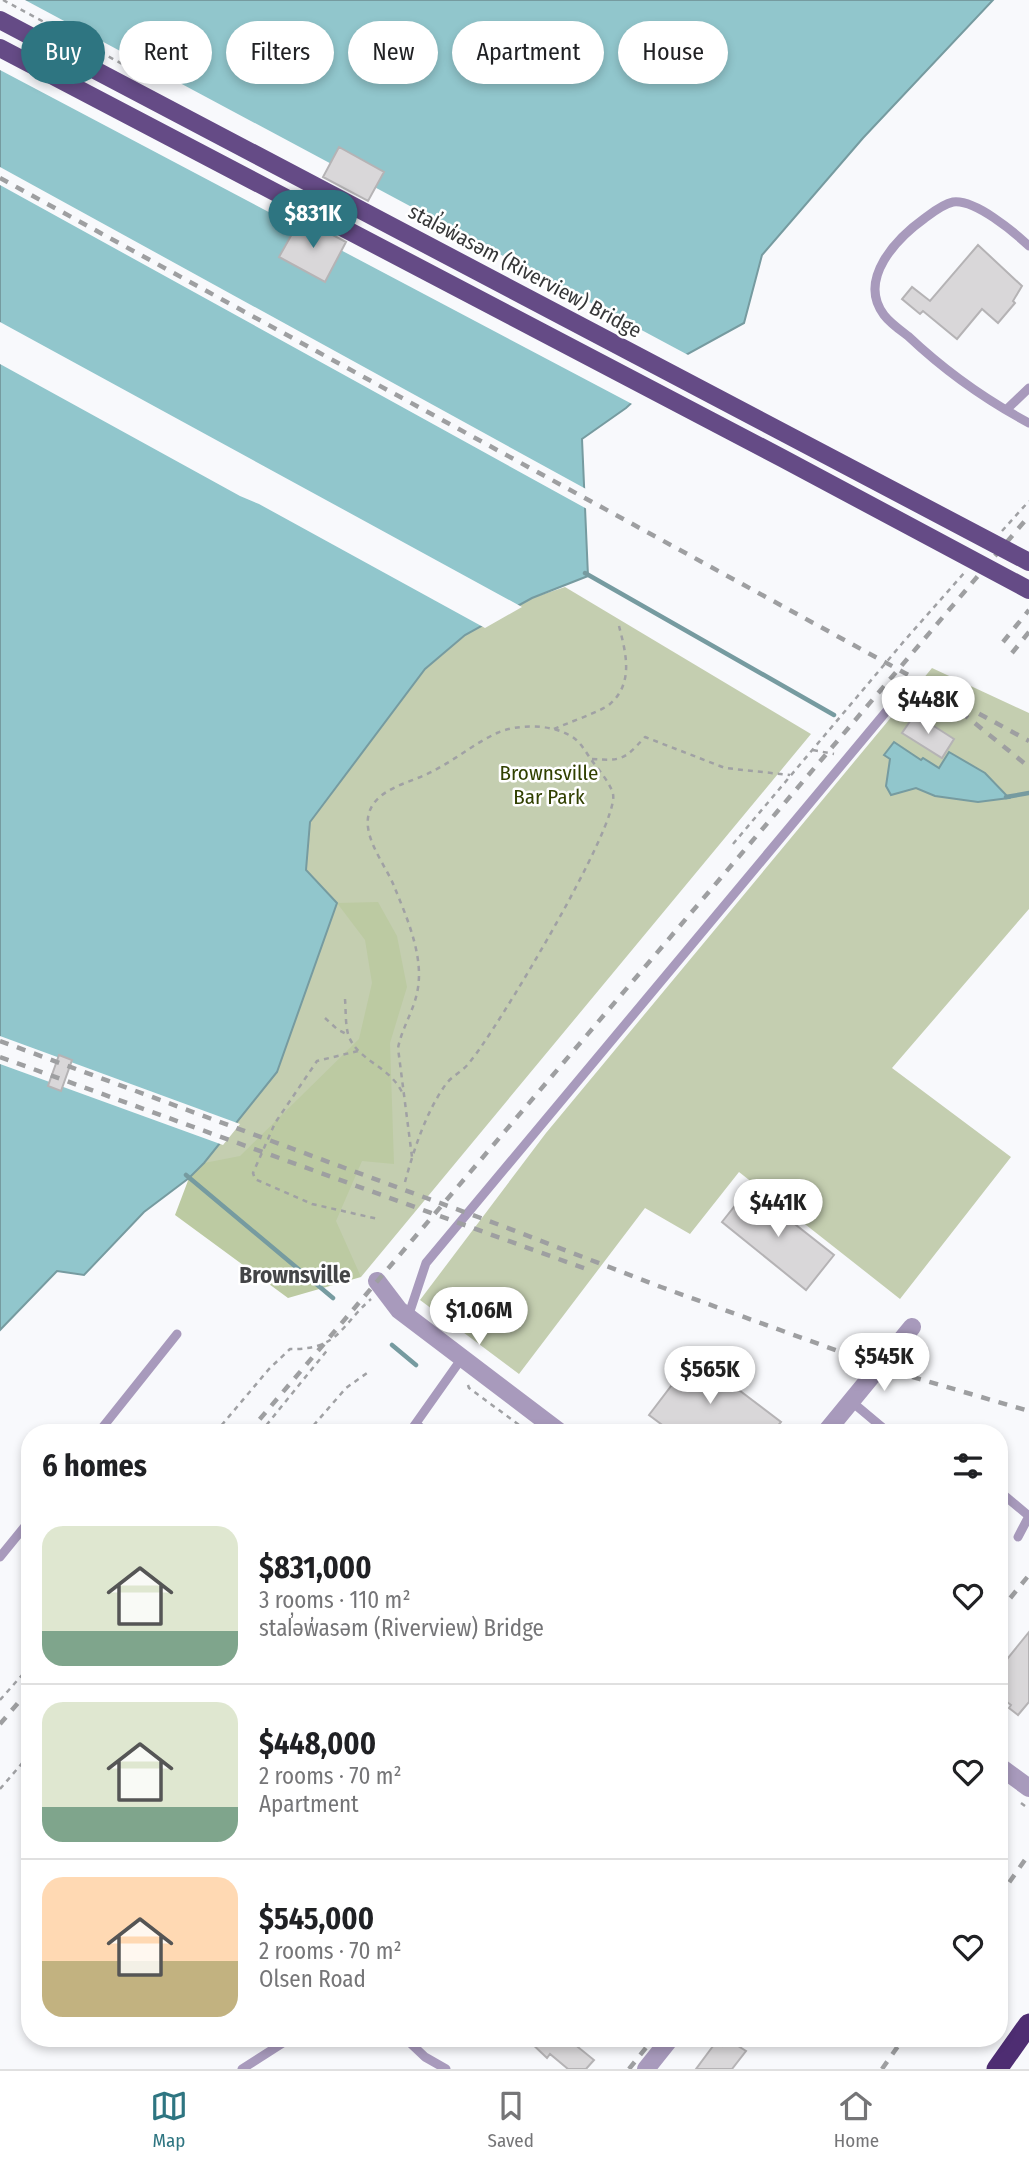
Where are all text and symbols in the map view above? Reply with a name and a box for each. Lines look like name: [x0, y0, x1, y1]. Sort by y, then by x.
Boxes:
chip: Buy: [21, 21, 105, 84]
chip: Rent: [119, 21, 212, 84]
chip: Filters: [226, 21, 334, 84]
chip: New: [348, 21, 438, 84]
chip: Apartment: [452, 21, 604, 84]
chip: House: [618, 21, 728, 84]
pin: $831K: [264, 190, 362, 250]
street label: stal̕əw̓asəm (Riverview) Bridge: [404, 197, 647, 344]
text: $831K: [284, 199, 342, 227]
pin: $448K: [879, 676, 977, 736]
text: $448K: [898, 685, 958, 713]
park label: Brownsville Bar Park: [500, 760, 598, 810]
pin: $441K: [729, 1180, 827, 1239]
text: $441K: [750, 1188, 806, 1216]
district label: Brownsville: [239, 1261, 351, 1289]
pin: $1.06M: [422, 1288, 536, 1347]
text: $1.06M: [446, 1296, 512, 1324]
pin: $545K: [835, 1334, 933, 1393]
text: $545K: [855, 1342, 914, 1370]
pin: $565K: [661, 1346, 759, 1406]
text: $565K: [680, 1355, 740, 1383]
icon: filters: [949, 1447, 987, 1485]
text: 6 homes: [42, 1448, 147, 1484]
text: $831,000: [259, 1550, 372, 1586]
icon: home: [98, 1554, 182, 1638]
icon: heart: [949, 1577, 987, 1615]
text: 3 rooms · 110 m²: [259, 1586, 410, 1614]
text: stal̕əw̓asəm (Riverview) Bridge: [259, 1614, 544, 1642]
text: $448,000: [259, 1726, 376, 1762]
icon: home: [98, 1730, 182, 1814]
icon: heart: [949, 1753, 987, 1791]
text: 2 rooms · 70 m²: [259, 1762, 402, 1790]
text: Apartment: [259, 1790, 359, 1818]
text: $545,000: [259, 1901, 374, 1937]
icon: home: [98, 1905, 182, 1989]
icon: heart: [949, 1928, 987, 1966]
text: 2 rooms · 70 m²: [259, 1937, 402, 1965]
text: Olsen Road: [259, 1965, 366, 1993]
tab: Map: [150, 2087, 188, 2152]
tab: Saved: [488, 2087, 534, 2152]
tab: Home: [834, 2087, 879, 2152]

